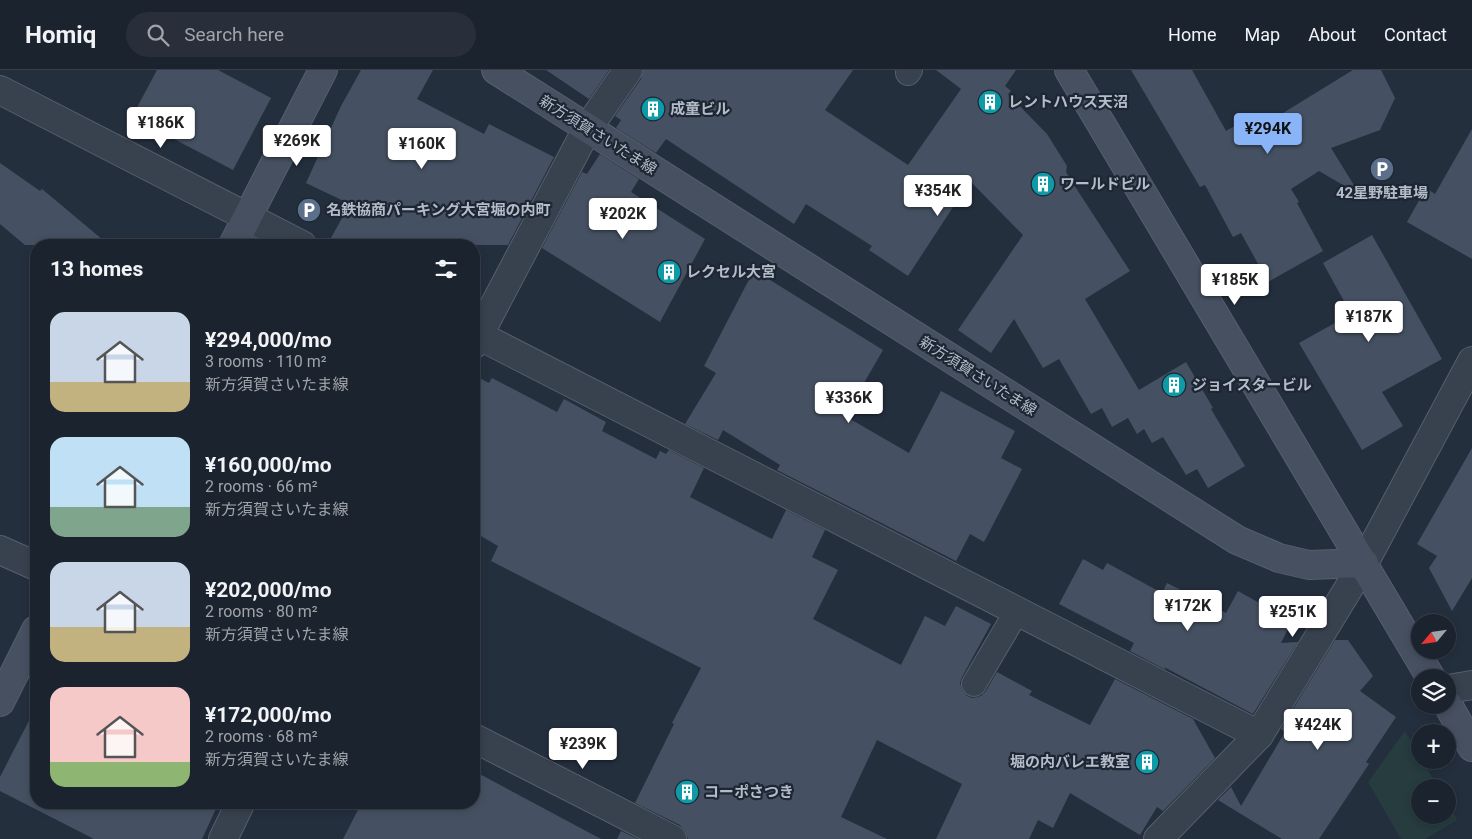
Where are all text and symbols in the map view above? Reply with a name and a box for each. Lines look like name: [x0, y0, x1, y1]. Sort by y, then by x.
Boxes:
search box: [126, 12, 476, 57]
text: Homiq: [25, 21, 96, 49]
icon: search: [144, 21, 172, 49]
text: Search here: [184, 23, 284, 46]
text: Home: [1168, 24, 1217, 45]
text: Map: [1245, 24, 1280, 45]
text: About: [1308, 24, 1356, 45]
text: Contact: [1384, 24, 1447, 45]
building icon: レントハウス天沼: [977, 89, 1003, 115]
street label: 新方須賀さいたま線: [536, 92, 660, 178]
place label: レントハウス天沼: [1008, 93, 1128, 111]
building icon: 成童ビル: [640, 96, 666, 122]
place label: 成童ビル: [670, 100, 730, 118]
pin: ¥186K: [126, 106, 196, 149]
pin: ¥294K: [1233, 112, 1303, 155]
text: ¥186K: [138, 113, 184, 132]
text: ¥294K: [1245, 119, 1291, 138]
pin: ¥269K: [262, 124, 332, 167]
pin: ¥160K: [387, 128, 457, 170]
text: ¥269K: [274, 131, 320, 150]
text: ¥160K: [399, 134, 445, 153]
parking icon: 42星野駐車場: [1369, 156, 1395, 182]
building icon: ワールドビル: [1030, 171, 1056, 197]
pin: ¥354K: [903, 174, 973, 217]
place label: ワールドビル: [1060, 175, 1150, 193]
text: ¥354K: [915, 181, 961, 200]
place label: 42星野駐車場: [1336, 184, 1428, 202]
parking icon: 名鉄協商パーキング大宮堀の内町: [296, 197, 322, 223]
pin: ¥202K: [588, 198, 658, 240]
place label: 名鉄協商パーキング大宮堀の内町: [326, 201, 551, 219]
text: ¥202K: [600, 204, 646, 223]
icon: filters: [432, 255, 460, 283]
text: 13 homes: [50, 257, 143, 281]
building icon: レクセル大宮: [656, 259, 682, 285]
place label: レクセル大宮: [686, 263, 776, 281]
pin: ¥185K: [1200, 264, 1270, 306]
text: ¥185K: [1212, 270, 1258, 289]
pin: ¥187K: [1334, 300, 1404, 343]
text: ¥187K: [1346, 307, 1392, 326]
text: ¥294,000/mo: [205, 328, 332, 352]
icon: home: [90, 332, 150, 392]
street label: 新方須賀さいたま線: [916, 333, 1040, 419]
text: 3 rooms · 110 m²: [205, 352, 327, 371]
building icon: ジョイスタービル: [1161, 372, 1187, 398]
text: 新方須賀さいたま線: [205, 375, 349, 394]
place label: ジョイスタービル: [1192, 376, 1312, 394]
pin: ¥336K: [814, 382, 884, 424]
text: ¥336K: [826, 388, 872, 407]
text: ¥160,000/mo: [205, 453, 332, 477]
icon: home: [90, 457, 150, 517]
text: 2 rooms · 66 m²: [205, 477, 318, 496]
text: 新方須賀さいたま線: [205, 500, 349, 519]
text: ¥202,000/mo: [205, 578, 332, 602]
icon: home: [90, 582, 150, 642]
pin: ¥172K: [1153, 590, 1223, 632]
text: ¥172K: [1165, 596, 1211, 615]
pin: ¥251K: [1258, 596, 1328, 638]
text: 2 rooms · 80 m²: [205, 602, 318, 621]
text: ¥251K: [1270, 602, 1316, 621]
north arrow: [1411, 614, 1456, 659]
map controls: [1411, 614, 1456, 824]
text: 新方須賀さいたま線: [205, 625, 349, 644]
button: layers: [1411, 669, 1456, 714]
text: ¥172,000/mo: [205, 703, 332, 727]
icon: home: [90, 707, 150, 767]
pin: ¥424K: [1283, 708, 1353, 751]
text: ¥424K: [1295, 715, 1341, 734]
button: +: [1411, 724, 1456, 769]
text: 2 rooms · 68 m²: [205, 727, 318, 746]
pin: ¥239K: [548, 728, 618, 770]
text: ¥239K: [560, 734, 606, 753]
building icon: 堀の内バレエ教室: [1134, 749, 1160, 775]
text: 新方須賀さいたま線: [205, 750, 349, 769]
place label: 堀の内バレエ教室: [1010, 753, 1130, 771]
building icon: コーポさつき: [674, 779, 700, 805]
button: −: [1411, 779, 1456, 824]
place label: コーポさつき: [704, 783, 794, 801]

